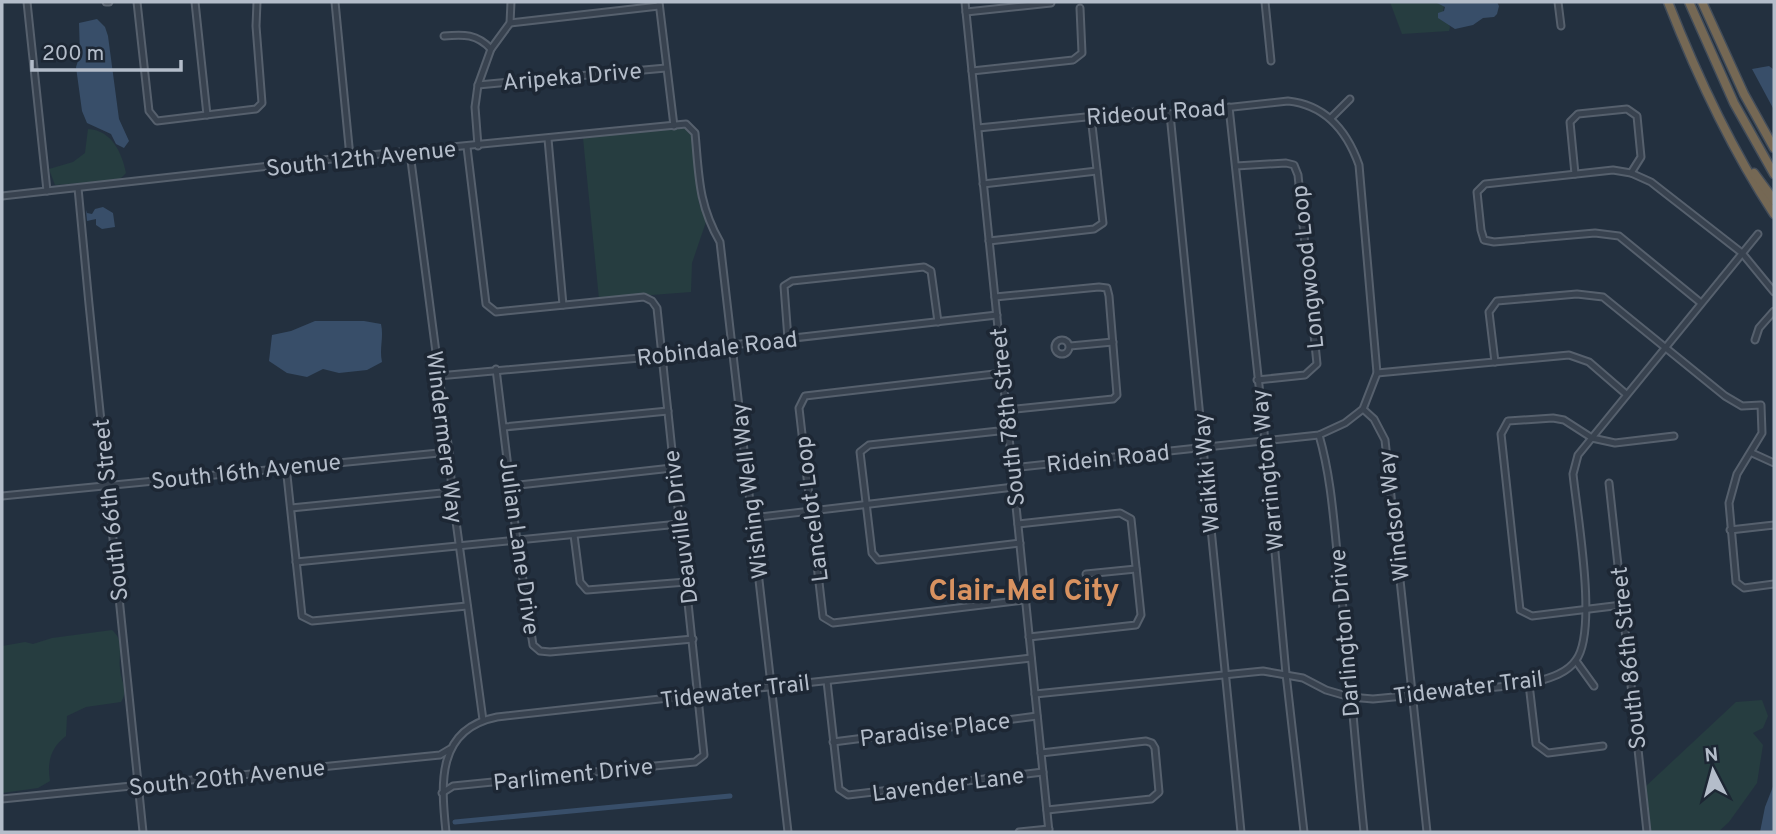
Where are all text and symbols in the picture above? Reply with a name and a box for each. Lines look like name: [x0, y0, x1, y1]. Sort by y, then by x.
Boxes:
scale bar: [32, 28, 180, 72]
text: 200 m: [42, 41, 104, 68]
street label: Aripeka Drive: [501, 58, 643, 99]
street label: Rideout Road: [1085, 95, 1227, 134]
street label: South 12th Avenue: [265, 136, 458, 185]
street label: Longwood Loop: [1286, 183, 1333, 350]
street label: Robindale Road: [635, 326, 799, 375]
street label: South 78th Street: [986, 326, 1033, 508]
street label: Windermere Way: [418, 349, 468, 525]
street label: Warrington Way: [1247, 387, 1292, 552]
street label: Wishing Well Way: [726, 401, 777, 580]
street label: Waikiki Way: [1189, 411, 1228, 534]
street label: South 66th Street: [88, 417, 136, 602]
street label: Lancelot Loop: [790, 434, 837, 583]
street label: Ridein Road: [1045, 440, 1171, 481]
street label: Deauville Drive: [659, 448, 706, 605]
street label: South 16th Avenue: [150, 449, 343, 498]
street label: Windsor Way: [1373, 449, 1418, 583]
street label: Julian Lane Drive: [491, 456, 544, 637]
street label: Darlington Drive: [1325, 548, 1368, 718]
street label: South 86th Street: [1606, 565, 1654, 750]
district label: Clair-Mel City: [929, 574, 1120, 611]
street label: Tidewater Trail: [1392, 666, 1545, 713]
street label: Tidewater Trail: [659, 670, 812, 717]
street label: Paradise Place: [858, 708, 1012, 755]
north arrow: [1678, 736, 1748, 806]
text: N: [1703, 743, 1719, 769]
street label: Parliment Drive: [492, 754, 655, 799]
street label: South 20th Avenue: [128, 755, 327, 804]
street label: Lavender Lane: [870, 763, 1026, 810]

